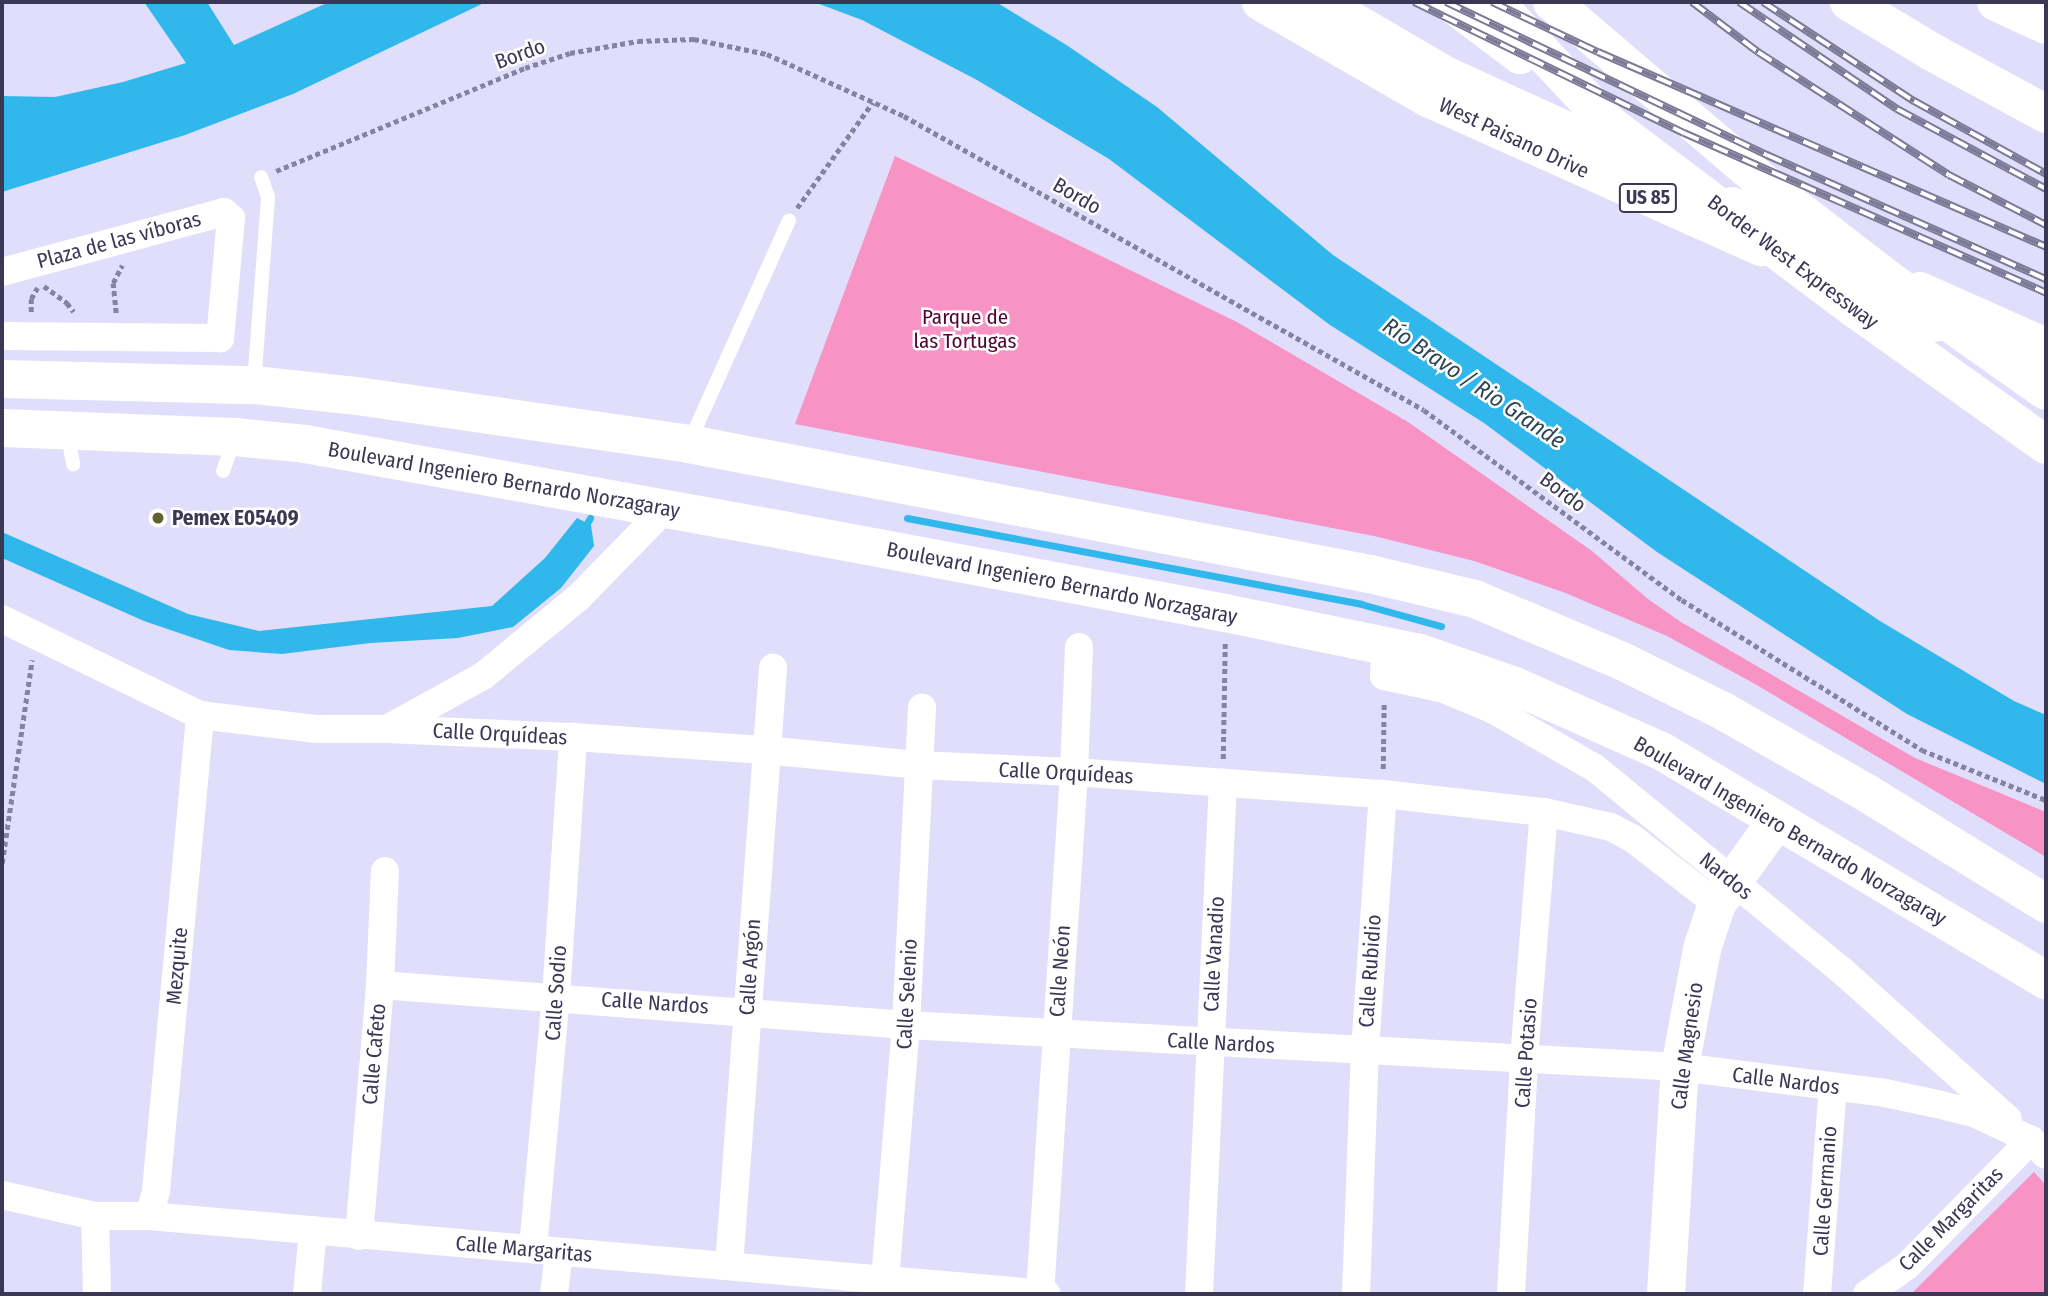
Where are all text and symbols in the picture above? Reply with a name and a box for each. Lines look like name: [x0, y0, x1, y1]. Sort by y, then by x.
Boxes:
street label: Bordo: [491, 33, 549, 75]
street label: West Paisano Drive: [1435, 92, 1593, 184]
street label: Bordo: [1048, 172, 1106, 220]
road number: US 85: [1618, 182, 1678, 214]
street label: Border West Expressway: [1703, 189, 1883, 335]
street label: Plaza de las víboras: [34, 206, 204, 274]
park label: Parque de las Tortugas: [914, 304, 1016, 354]
water label: Río Bravo / Rio Grande: [1378, 312, 1570, 454]
street label: Boulevard Ingeniero Bernardo Norzagaray: [326, 437, 682, 523]
street label: Bordo: [1535, 466, 1591, 518]
place label: Pemex E05409: [172, 505, 299, 531]
marker: Pemex E05409: [150, 510, 166, 526]
street label: Boulevard Ingeniero Bernardo Norzagaray: [884, 537, 1240, 629]
street label: Calle Orquídeas: [432, 718, 568, 750]
street label: Boulevard Ingeniero Bernardo Norzagaray: [1629, 731, 1951, 931]
street label: Calle Orquídeas: [998, 757, 1134, 789]
street label: Nardos: [1694, 847, 1758, 905]
street label: Calle Vanadio: [1198, 895, 1230, 1013]
street label: Calle Rubidio: [1353, 914, 1387, 1028]
street label: Calle Argón: [734, 918, 766, 1016]
street label: Calle Neón: [1044, 924, 1076, 1018]
street label: Mezquite: [161, 926, 193, 1006]
street label: Calle Selenio: [892, 938, 922, 1050]
street label: Calle Sodio: [540, 944, 572, 1042]
street label: Calle Magnesio: [1666, 981, 1708, 1111]
street label: Calle Nardos: [600, 987, 710, 1019]
street label: Calle Potasio: [1510, 997, 1542, 1109]
street label: Calle Cafeto: [357, 1002, 391, 1106]
street label: Calle Nardos: [1166, 1028, 1276, 1058]
street label: Calle Nardos: [1731, 1062, 1841, 1100]
street label: Calle Germanio: [1808, 1125, 1842, 1257]
street label: Calle Margaritas: [1894, 1162, 2008, 1276]
street label: Calle Margaritas: [455, 1230, 593, 1268]

